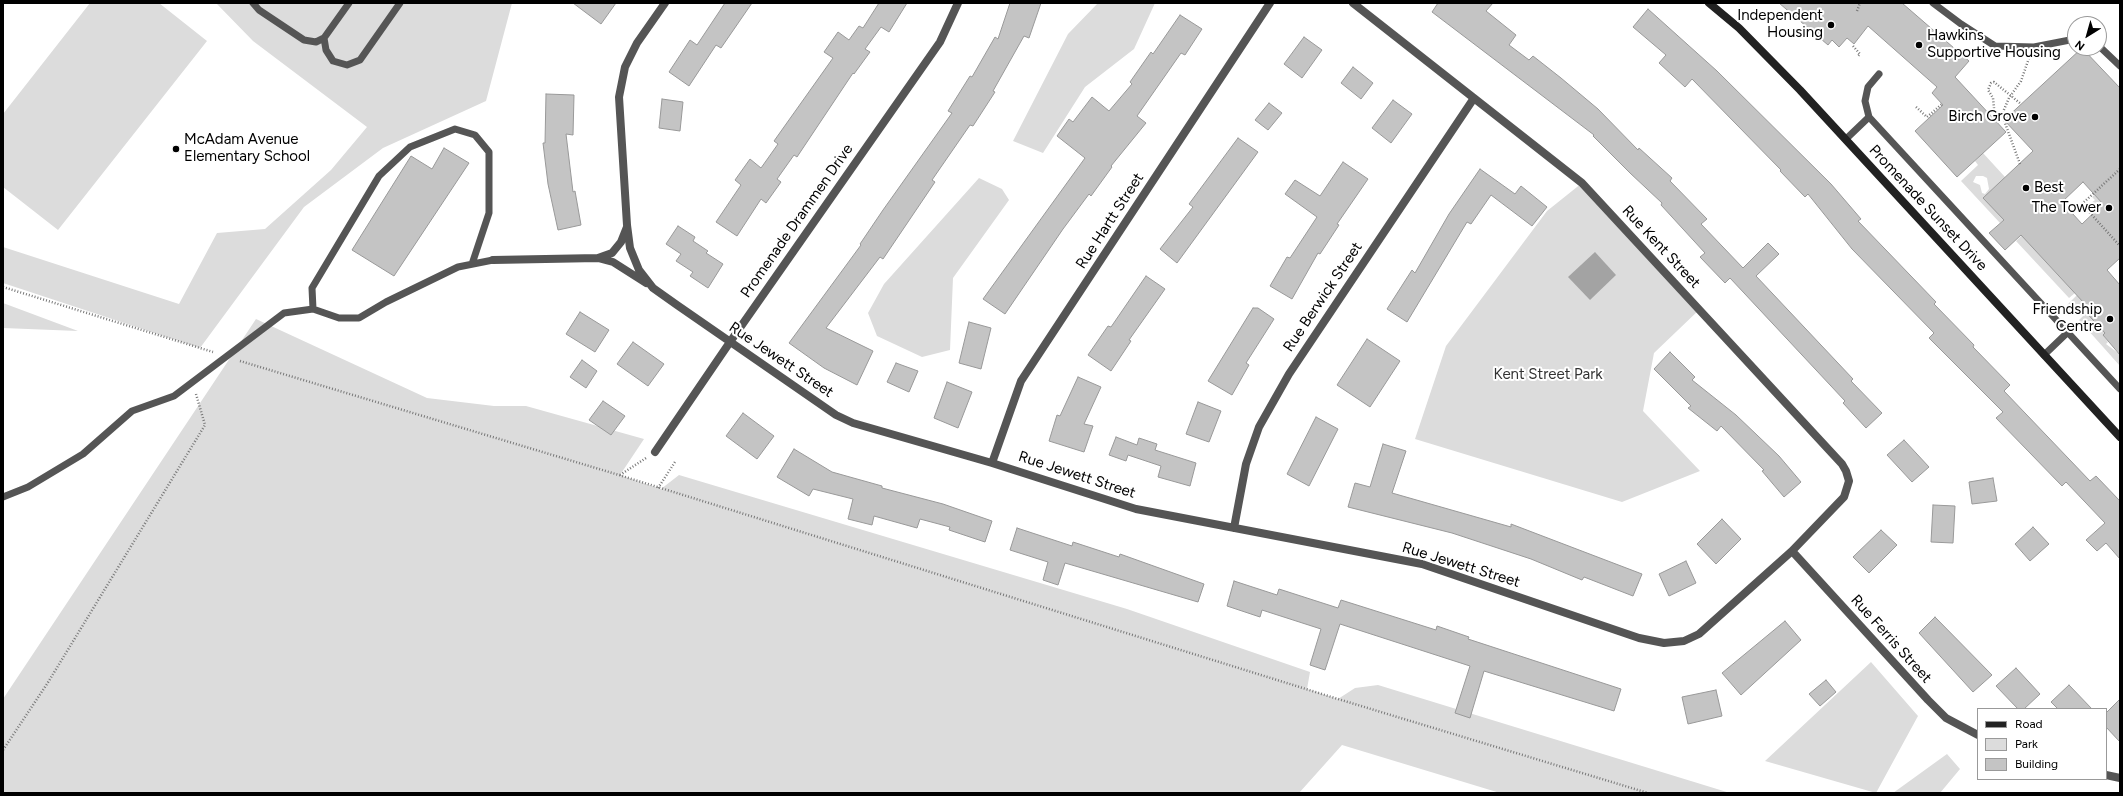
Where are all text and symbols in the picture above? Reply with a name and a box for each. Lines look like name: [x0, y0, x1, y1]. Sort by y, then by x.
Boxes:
place label: Independent Housing: [1737, 7, 1823, 42]
north arrow: [2067, 16, 2107, 56]
marker: Independent Housing: [1826, 20, 1836, 30]
place label: Hawkins Supportive Housing: [1927, 27, 2061, 62]
text: N: [2073, 37, 2087, 53]
marker: Hawkins Supportive Housing: [1914, 40, 1924, 50]
place label: Birch Grove: [1948, 108, 2027, 126]
marker: Birch Grove: [2030, 112, 2040, 122]
place label: McAdam Avenue Elementary School: [184, 131, 310, 166]
street label: Promenade Drammen Drive: [737, 141, 857, 301]
street label: Promenade Sunset Drive: [1865, 141, 1991, 275]
marker: McAdam Avenue Elementary School: [171, 144, 181, 154]
street label: Rue Hartt Street: [1072, 170, 1148, 272]
place label: Best: [2034, 179, 2064, 197]
marker: Best: [2021, 183, 2031, 193]
place label: The Tower: [2032, 199, 2101, 217]
street label: Rue Kent Street: [1618, 202, 1704, 292]
marker: The Tower: [2104, 203, 2114, 213]
street label: Rue Berwick Street: [1280, 239, 1366, 355]
place label: Friendship Centre: [2032, 301, 2102, 336]
marker: Friendship Centre: [2105, 314, 2115, 324]
street label: Rue Jewett Street: [725, 318, 837, 402]
park label: Kent Street Park: [1493, 366, 1603, 384]
street label: Rue Jewett Street: [1016, 448, 1138, 502]
street label: Rue Jewett Street: [1400, 539, 1522, 591]
street label: Rue Ferris Street: [1847, 591, 1935, 687]
legend: [1977, 708, 2107, 780]
text: Road: [2015, 717, 2043, 731]
text: Park: [2015, 737, 2038, 751]
text: Building: [2015, 757, 2058, 771]

